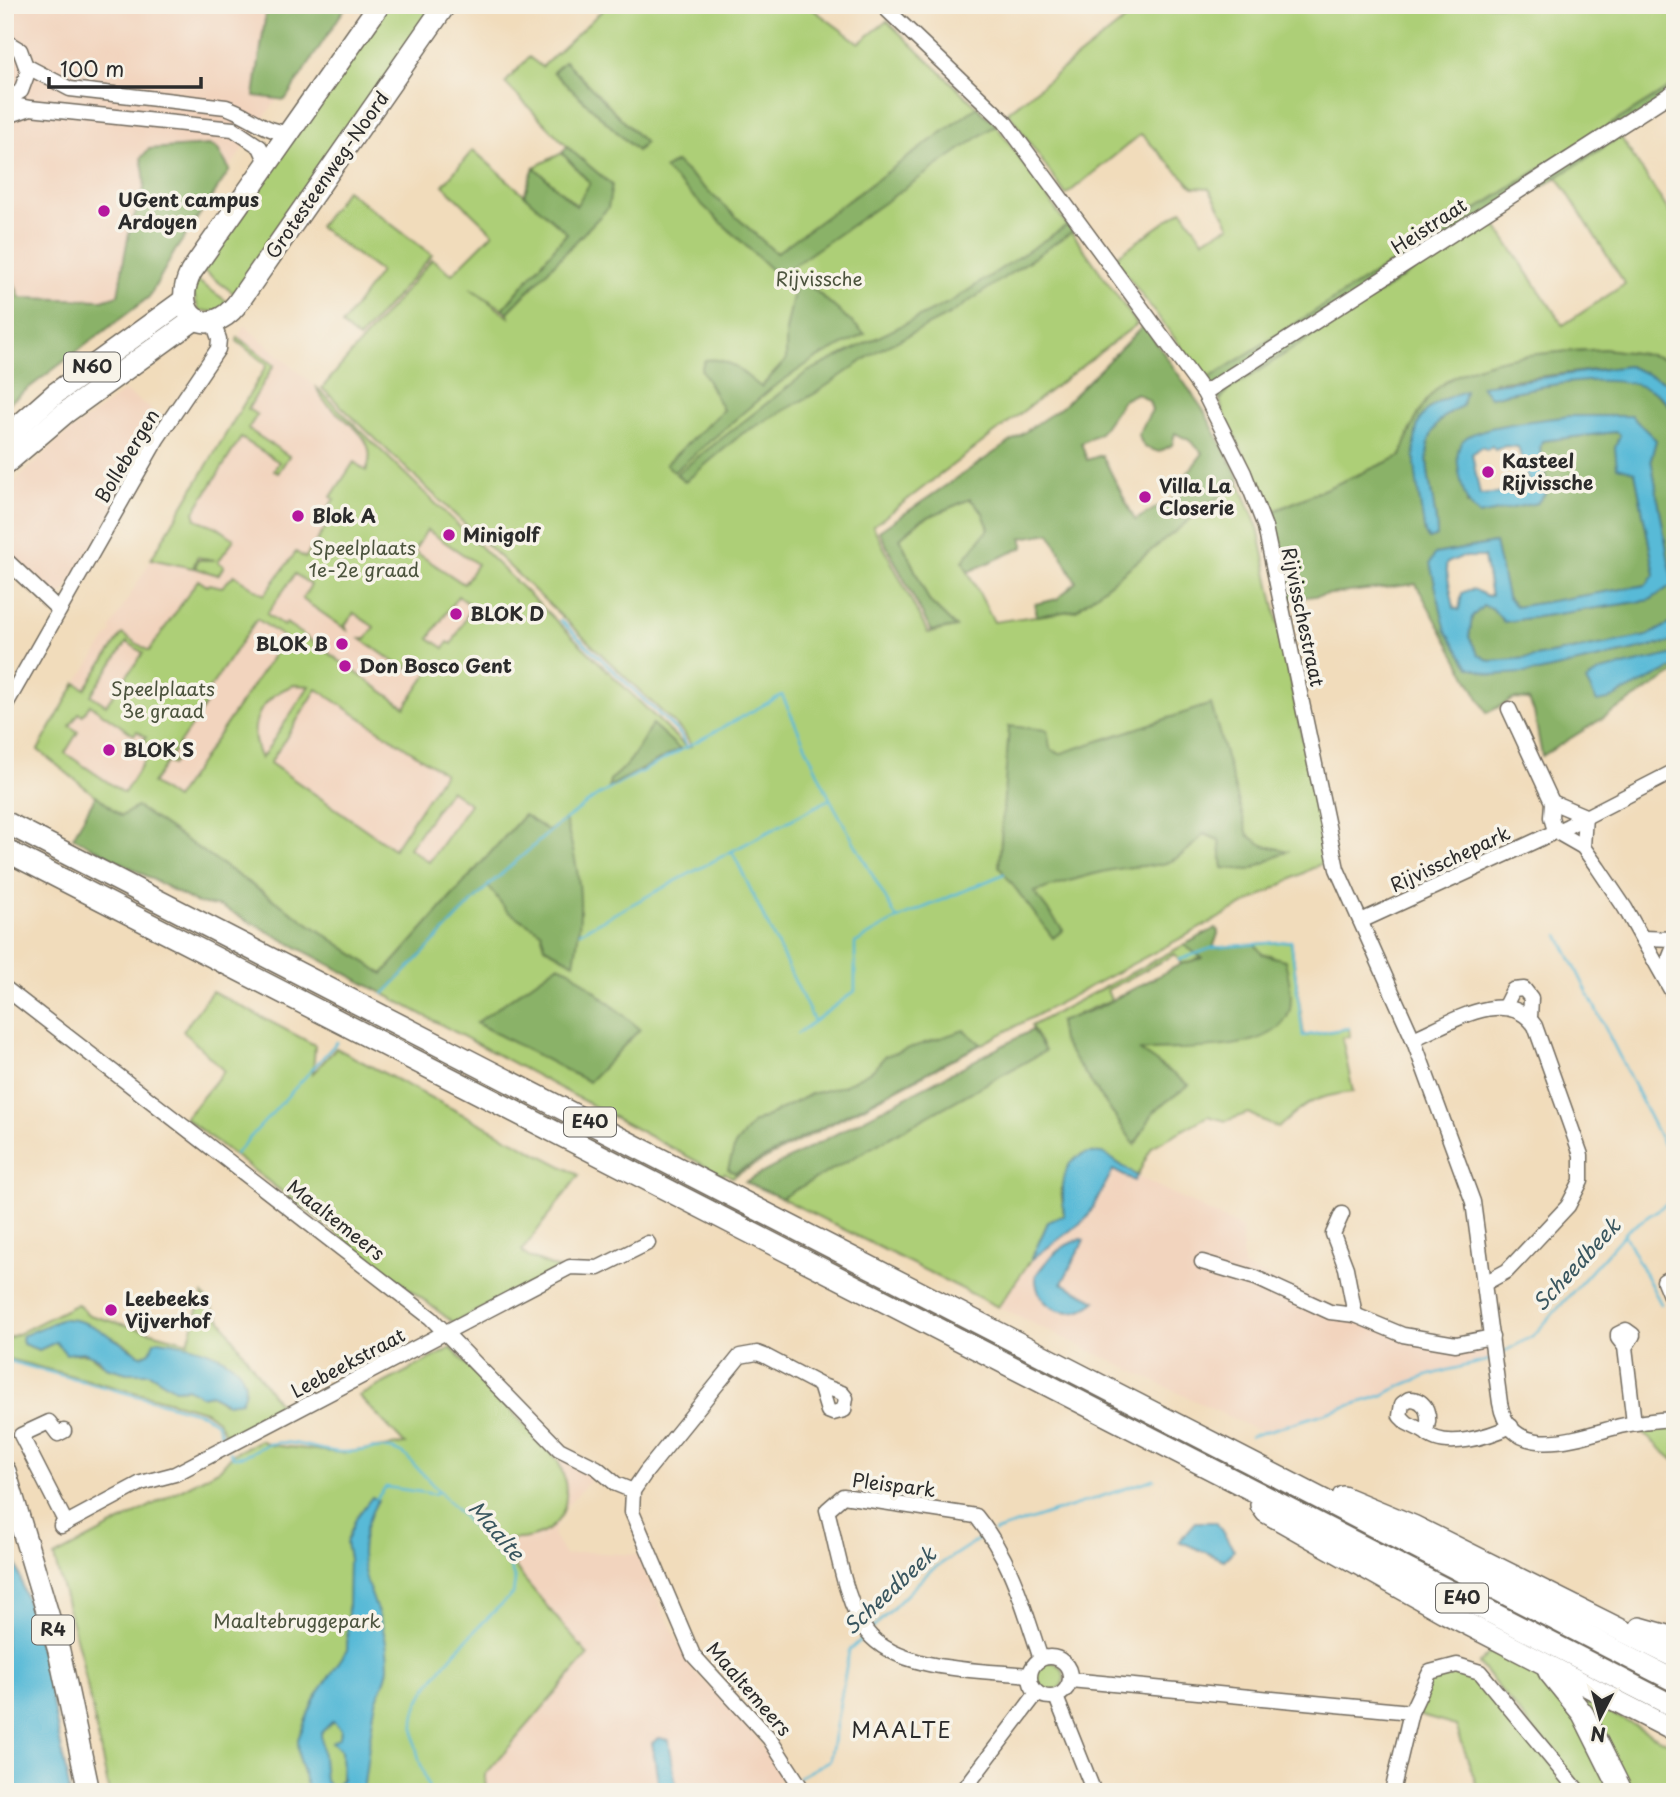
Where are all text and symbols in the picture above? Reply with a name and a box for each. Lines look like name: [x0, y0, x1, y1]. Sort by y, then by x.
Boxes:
scale bar: [49, 46, 201, 90]
text: 100 m: [60, 52, 124, 84]
street label: Grotesteenweg-Noord: [258, 85, 395, 264]
place label: UGent campus Ardoyen: [117, 185, 259, 235]
street label: Heistraat: [1385, 190, 1472, 260]
marker: UGent campus Ardoyen: [96, 203, 112, 219]
park label: Rijvissche: [775, 264, 863, 292]
road number: N60: [64, 352, 120, 382]
street label: Bollebergen: [87, 403, 165, 508]
place label: Kasteel Rijvissche: [1502, 446, 1593, 496]
marker: Kasteel Rijvissche: [1480, 464, 1496, 480]
place label: Villa La Closerie: [1159, 471, 1234, 521]
marker: Villa La Closerie: [1137, 489, 1153, 505]
place label: Blok A: [312, 501, 376, 529]
marker: Blok A: [290, 508, 306, 524]
place label: Minigolf: [463, 520, 541, 548]
marker: Minigolf: [441, 527, 457, 543]
park label: Speelplaats 1e-2e graad: [309, 533, 420, 583]
street label: Rijvisschestraat: [1276, 544, 1332, 689]
place label: BLOK D: [470, 599, 544, 627]
marker: BLOK D: [448, 606, 464, 622]
place label: BLOK B: [255, 629, 328, 657]
marker: BLOK B: [334, 636, 350, 652]
place label: Don Bosco Gent: [359, 651, 512, 679]
marker: Don Bosco Gent: [337, 658, 353, 674]
park label: Speelplaats 3e graad: [111, 674, 215, 724]
place label: BLOK S: [123, 735, 194, 763]
marker: BLOK S: [101, 742, 117, 758]
street label: Rijvisschepark: [1385, 818, 1515, 898]
road number: E40: [564, 1107, 616, 1136]
street label: Maaltemeers: [282, 1172, 391, 1266]
water label: Scheedbeek: [1524, 1209, 1628, 1317]
place label: Leebeeks Vijverhof: [125, 1284, 212, 1334]
marker: Leebeeks Vijverhof: [103, 1302, 119, 1318]
street label: Leebeekstraat: [285, 1320, 410, 1404]
street label: Pleispark: [851, 1465, 938, 1503]
water label: Maalte: [462, 1492, 534, 1568]
water label: Scheedbeek: [835, 1537, 943, 1641]
road number: E40: [1436, 1583, 1488, 1612]
park label: Maaltebruggepark: [213, 1606, 381, 1634]
road number: R4: [32, 1616, 74, 1644]
street label: Maaltemeers: [701, 1635, 799, 1742]
north arrow: [1564, 1682, 1634, 1752]
district label: MAALTE: [851, 1713, 953, 1745]
text: N: [1589, 1720, 1607, 1750]

